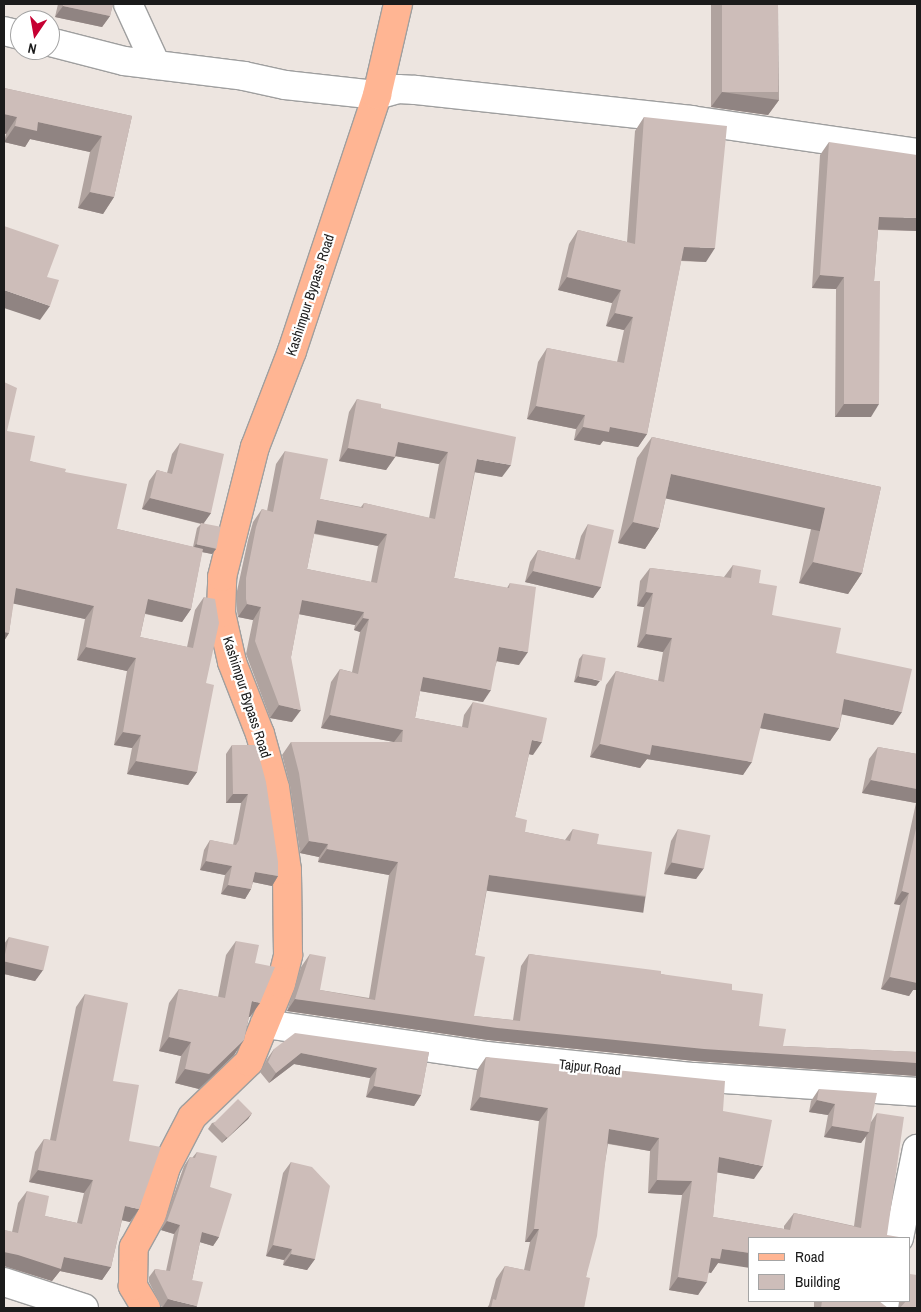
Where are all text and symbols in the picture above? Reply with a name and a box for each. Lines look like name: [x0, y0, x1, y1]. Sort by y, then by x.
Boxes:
north arrow: [10, 10, 60, 60]
text: N: [26, 39, 38, 58]
street label: Kashimpur Bypass Road: [282, 232, 338, 358]
street label: Kashimpur Bypass Road: [219, 634, 275, 760]
street label: Tajpur Road: [558, 1055, 622, 1079]
legend: [748, 1237, 911, 1302]
text: Road: [795, 1246, 824, 1267]
text: Building: [795, 1271, 840, 1292]

